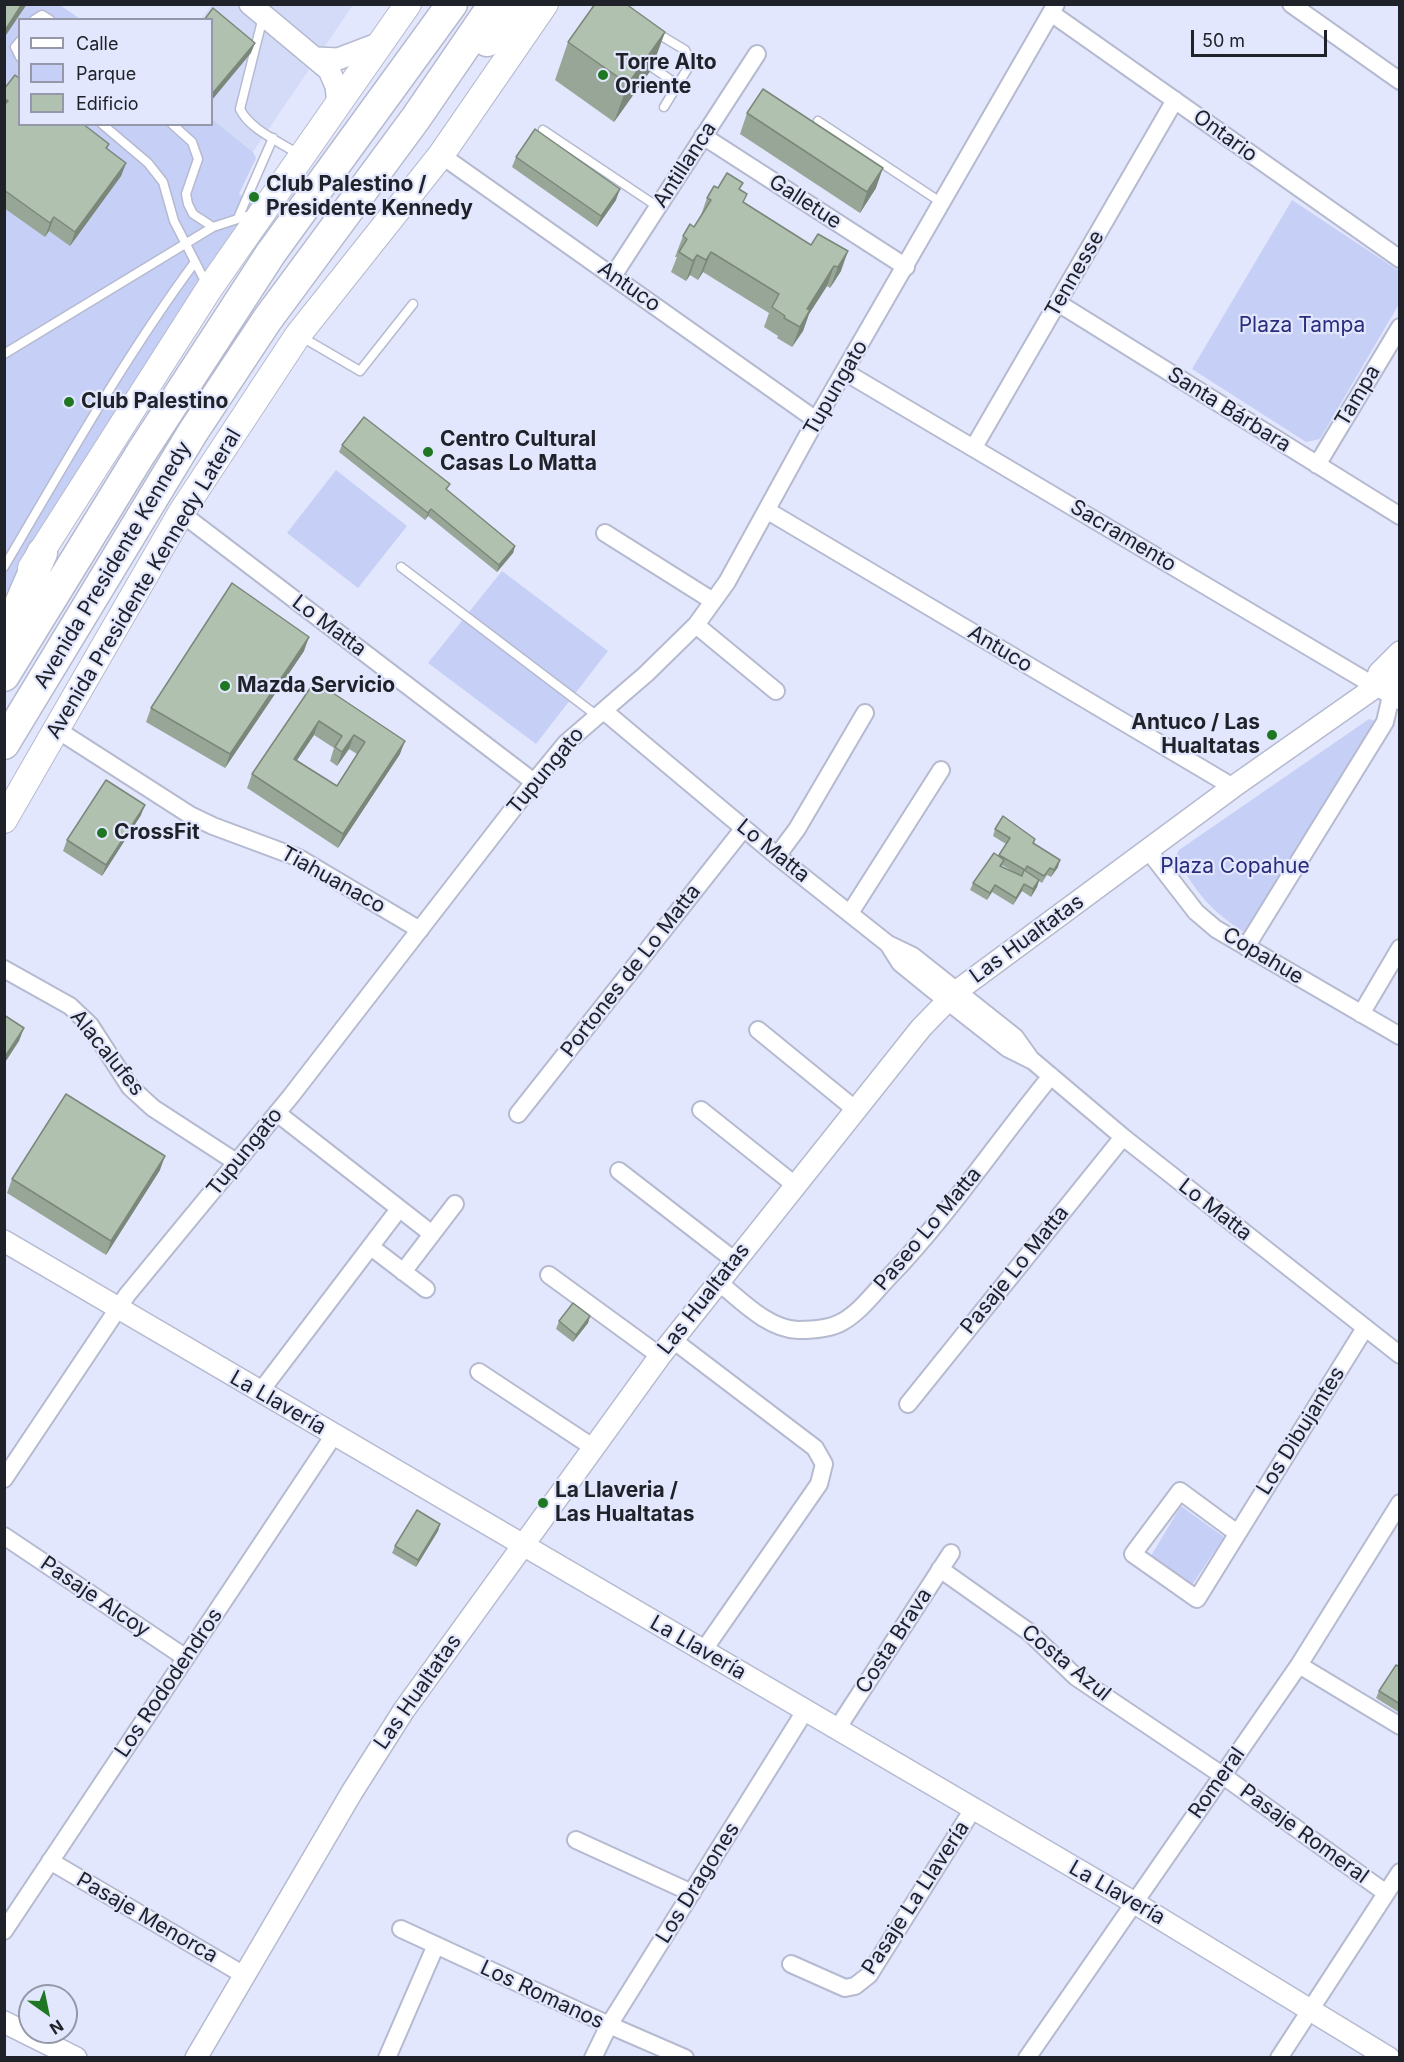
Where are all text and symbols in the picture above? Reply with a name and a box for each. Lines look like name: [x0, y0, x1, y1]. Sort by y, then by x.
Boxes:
legend: [18, 18, 213, 126]
scale bar: [1194, 18, 1330, 56]
text: 50 m: [1202, 30, 1245, 51]
text: Calle: [76, 33, 118, 54]
place label: Torre Alto Oriente: [615, 50, 717, 100]
text: Parque: [76, 63, 136, 84]
marker: Torre Alto Oriente: [596, 68, 610, 82]
text: Edificio: [76, 93, 139, 114]
street label: Ontario: [1188, 104, 1262, 168]
street label: Antillanca: [648, 117, 722, 213]
street label: Galletue: [764, 169, 846, 235]
place label: Club Palestino / Presidente Kennedy: [266, 172, 473, 222]
marker: Club Palestino / Presidente Kennedy: [247, 190, 261, 204]
street label: Tennesse: [1040, 226, 1110, 322]
street label: Antuco: [593, 256, 665, 318]
park label: Plaza Tampa: [1239, 313, 1365, 339]
street label: Tupungato: [799, 336, 873, 440]
street label: Tampa: [1330, 361, 1386, 431]
street label: Santa Bárbara: [1163, 362, 1295, 458]
place label: Club Palestino: [81, 389, 228, 415]
marker: Club Palestino: [62, 395, 76, 409]
street label: Avenida Presidente Kennedy Lateral: [41, 424, 247, 744]
place label: Centro Cultural Casas Lo Matta: [440, 427, 597, 477]
street label: Avenida Presidente Kennedy: [29, 437, 197, 693]
marker: Centro Cultural Casas Lo Matta: [421, 445, 435, 459]
street label: Sacramento: [1065, 494, 1181, 578]
street label: Lo Matta: [287, 590, 371, 662]
street label: Antuco: [963, 620, 1037, 678]
place label: Mazda Servicio: [237, 673, 395, 699]
marker: Mazda Servicio: [218, 679, 232, 693]
place label: Antuco / Las Hualtatas: [1131, 710, 1260, 760]
street label: Tupungato: [502, 722, 590, 820]
marker: Antuco / Las Hualtatas: [1265, 728, 1279, 742]
street label: Lo Matta: [732, 814, 814, 888]
place label: CrossFit: [114, 820, 200, 846]
marker: CrossFit: [95, 826, 109, 840]
street label: Tiahuanaco: [276, 841, 390, 919]
park label: Plaza Copahue: [1160, 854, 1310, 880]
street label: Portones de Lo Matta: [556, 880, 706, 1062]
street label: Las Hualtatas: [965, 889, 1089, 989]
street label: Copahue: [1218, 922, 1308, 990]
street label: Alacalufes: [65, 1005, 149, 1101]
street label: Tupungato: [202, 1103, 288, 1201]
street label: Paseo Lo Matta: [869, 1162, 987, 1296]
street label: Lo Matta: [1173, 1174, 1257, 1246]
street label: Pasaje Lo Matta: [956, 1201, 1074, 1339]
street label: Las Hualtatas: [653, 1238, 755, 1360]
street label: Los Dibujantes: [1252, 1362, 1350, 1500]
street label: La Llavería: [225, 1365, 331, 1441]
place label: La Llaveria / Las Hualtatas: [555, 1478, 694, 1528]
marker: La Llaveria / Las Hualtatas: [536, 1496, 550, 1510]
street label: Pasaje Alcoy: [35, 1551, 155, 1643]
street label: Costa Brava: [851, 1584, 937, 1698]
street label: Los Rododendros: [110, 1604, 228, 1762]
street label: La Llavería: [645, 1610, 751, 1686]
street label: Costa Azul: [1016, 1619, 1116, 1707]
street label: Las Hualtatas: [369, 1630, 467, 1754]
street label: Romeral: [1183, 1743, 1251, 1823]
street label: Pasaje Romeral: [1235, 1779, 1373, 1889]
street label: Pasaje La Llavería: [857, 1816, 975, 1980]
street label: Los Dragones: [651, 1818, 745, 1948]
street label: La Llavería: [1064, 1855, 1170, 1931]
street label: Pasaje Menorca: [72, 1867, 222, 1969]
street label: Los Romanos: [476, 1955, 608, 2035]
north arrow: [18, 1984, 78, 2044]
text: N: [46, 2016, 67, 2039]

